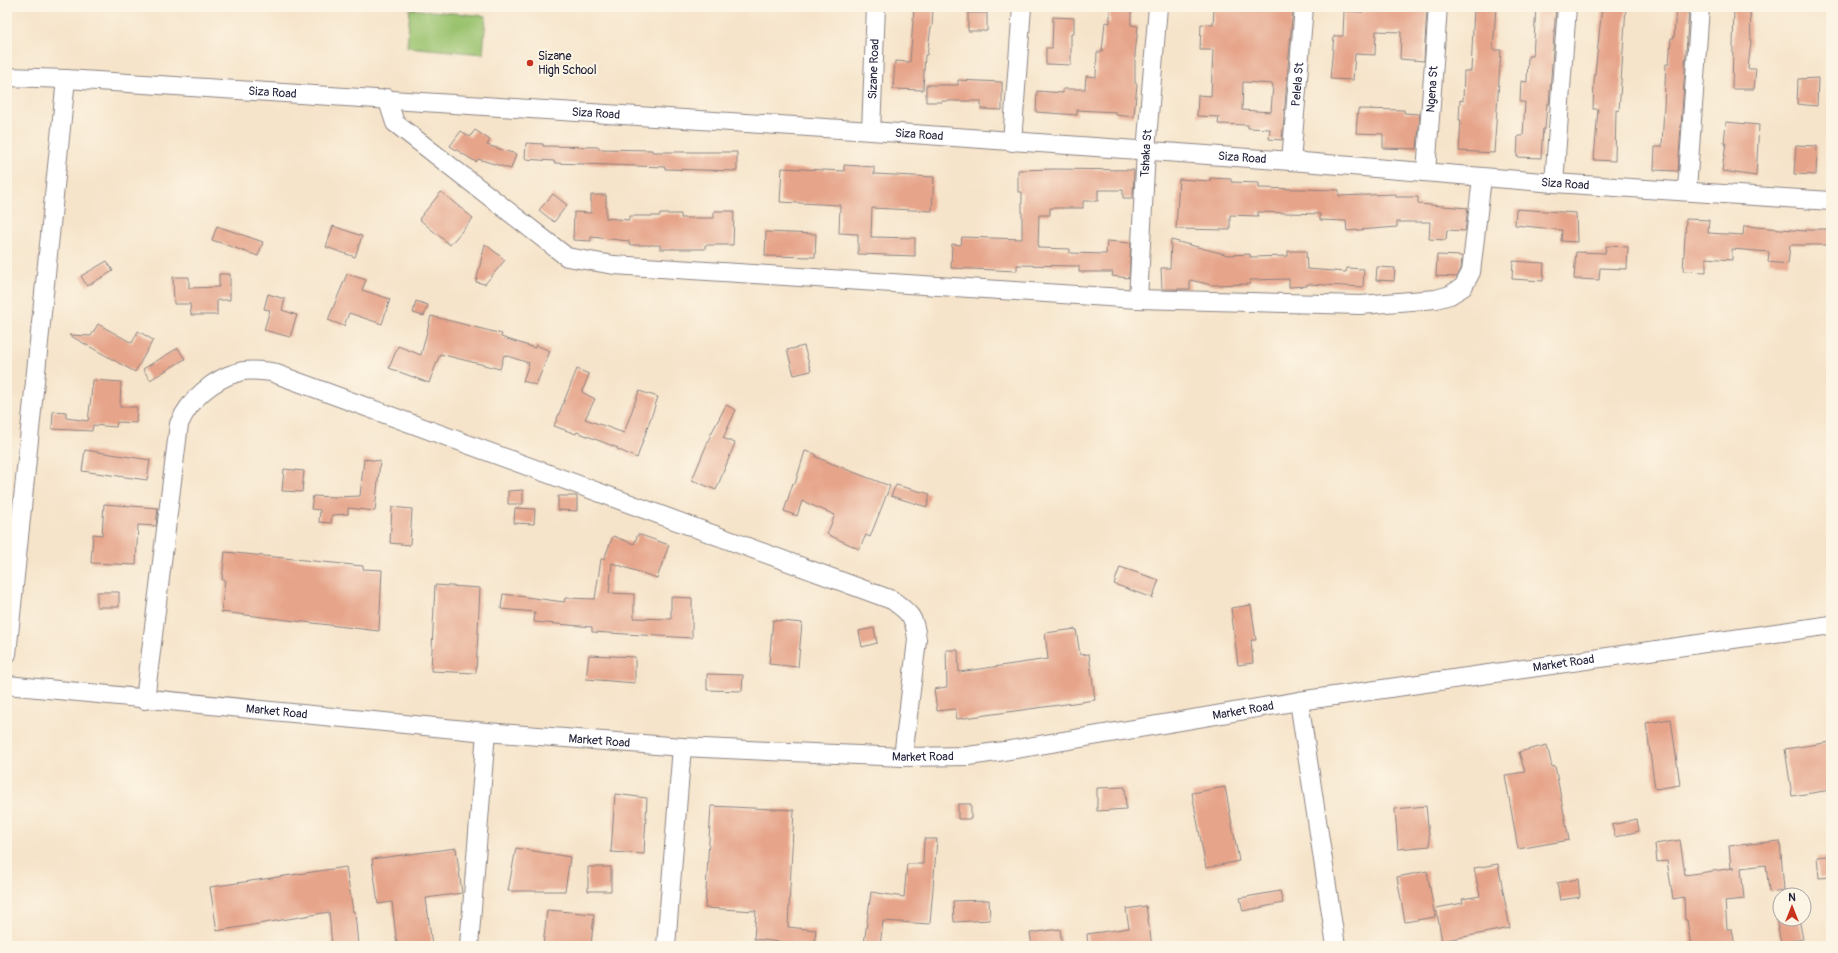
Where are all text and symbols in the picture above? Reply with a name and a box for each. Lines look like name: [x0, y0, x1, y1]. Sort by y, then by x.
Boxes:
street label: Sizane Road: [865, 38, 882, 100]
place label: Sizane High School: [538, 49, 597, 78]
marker: Sizane High School: [525, 58, 535, 68]
street label: Pelela St: [1288, 61, 1307, 107]
street label: Ngena St: [1423, 65, 1441, 113]
street label: Siza Road: [248, 83, 297, 101]
street label: Siza Road: [571, 104, 621, 122]
street label: Siza Road: [894, 125, 944, 144]
street label: Tshaka St: [1137, 129, 1155, 177]
street label: Siza Road: [1218, 148, 1267, 167]
street label: Siza Road: [1540, 174, 1590, 193]
street label: Market Road: [1532, 651, 1595, 675]
street label: Market Road: [1211, 698, 1275, 723]
street label: Market Road: [245, 701, 308, 722]
street label: Market Road: [568, 731, 631, 751]
street label: Market Road: [892, 749, 954, 765]
north arrow: [1772, 887, 1812, 927]
text: N: [1788, 891, 1796, 904]

